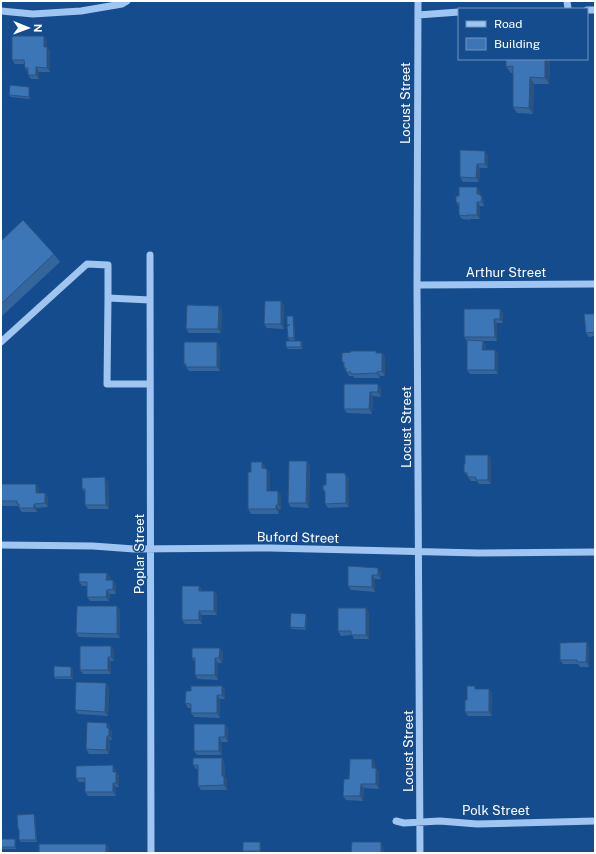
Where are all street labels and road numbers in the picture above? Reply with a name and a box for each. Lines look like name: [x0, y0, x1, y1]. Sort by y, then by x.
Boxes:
street label: Locust Street: [398, 62, 413, 144]
street label: Arthur Street: [466, 265, 546, 280]
street label: Locust Street: [399, 386, 414, 468]
street label: Poplar Street: [132, 514, 147, 594]
street label: Buford Street: [257, 529, 339, 546]
street label: Locust Street: [401, 710, 416, 792]
street label: Polk Street: [462, 803, 530, 818]

